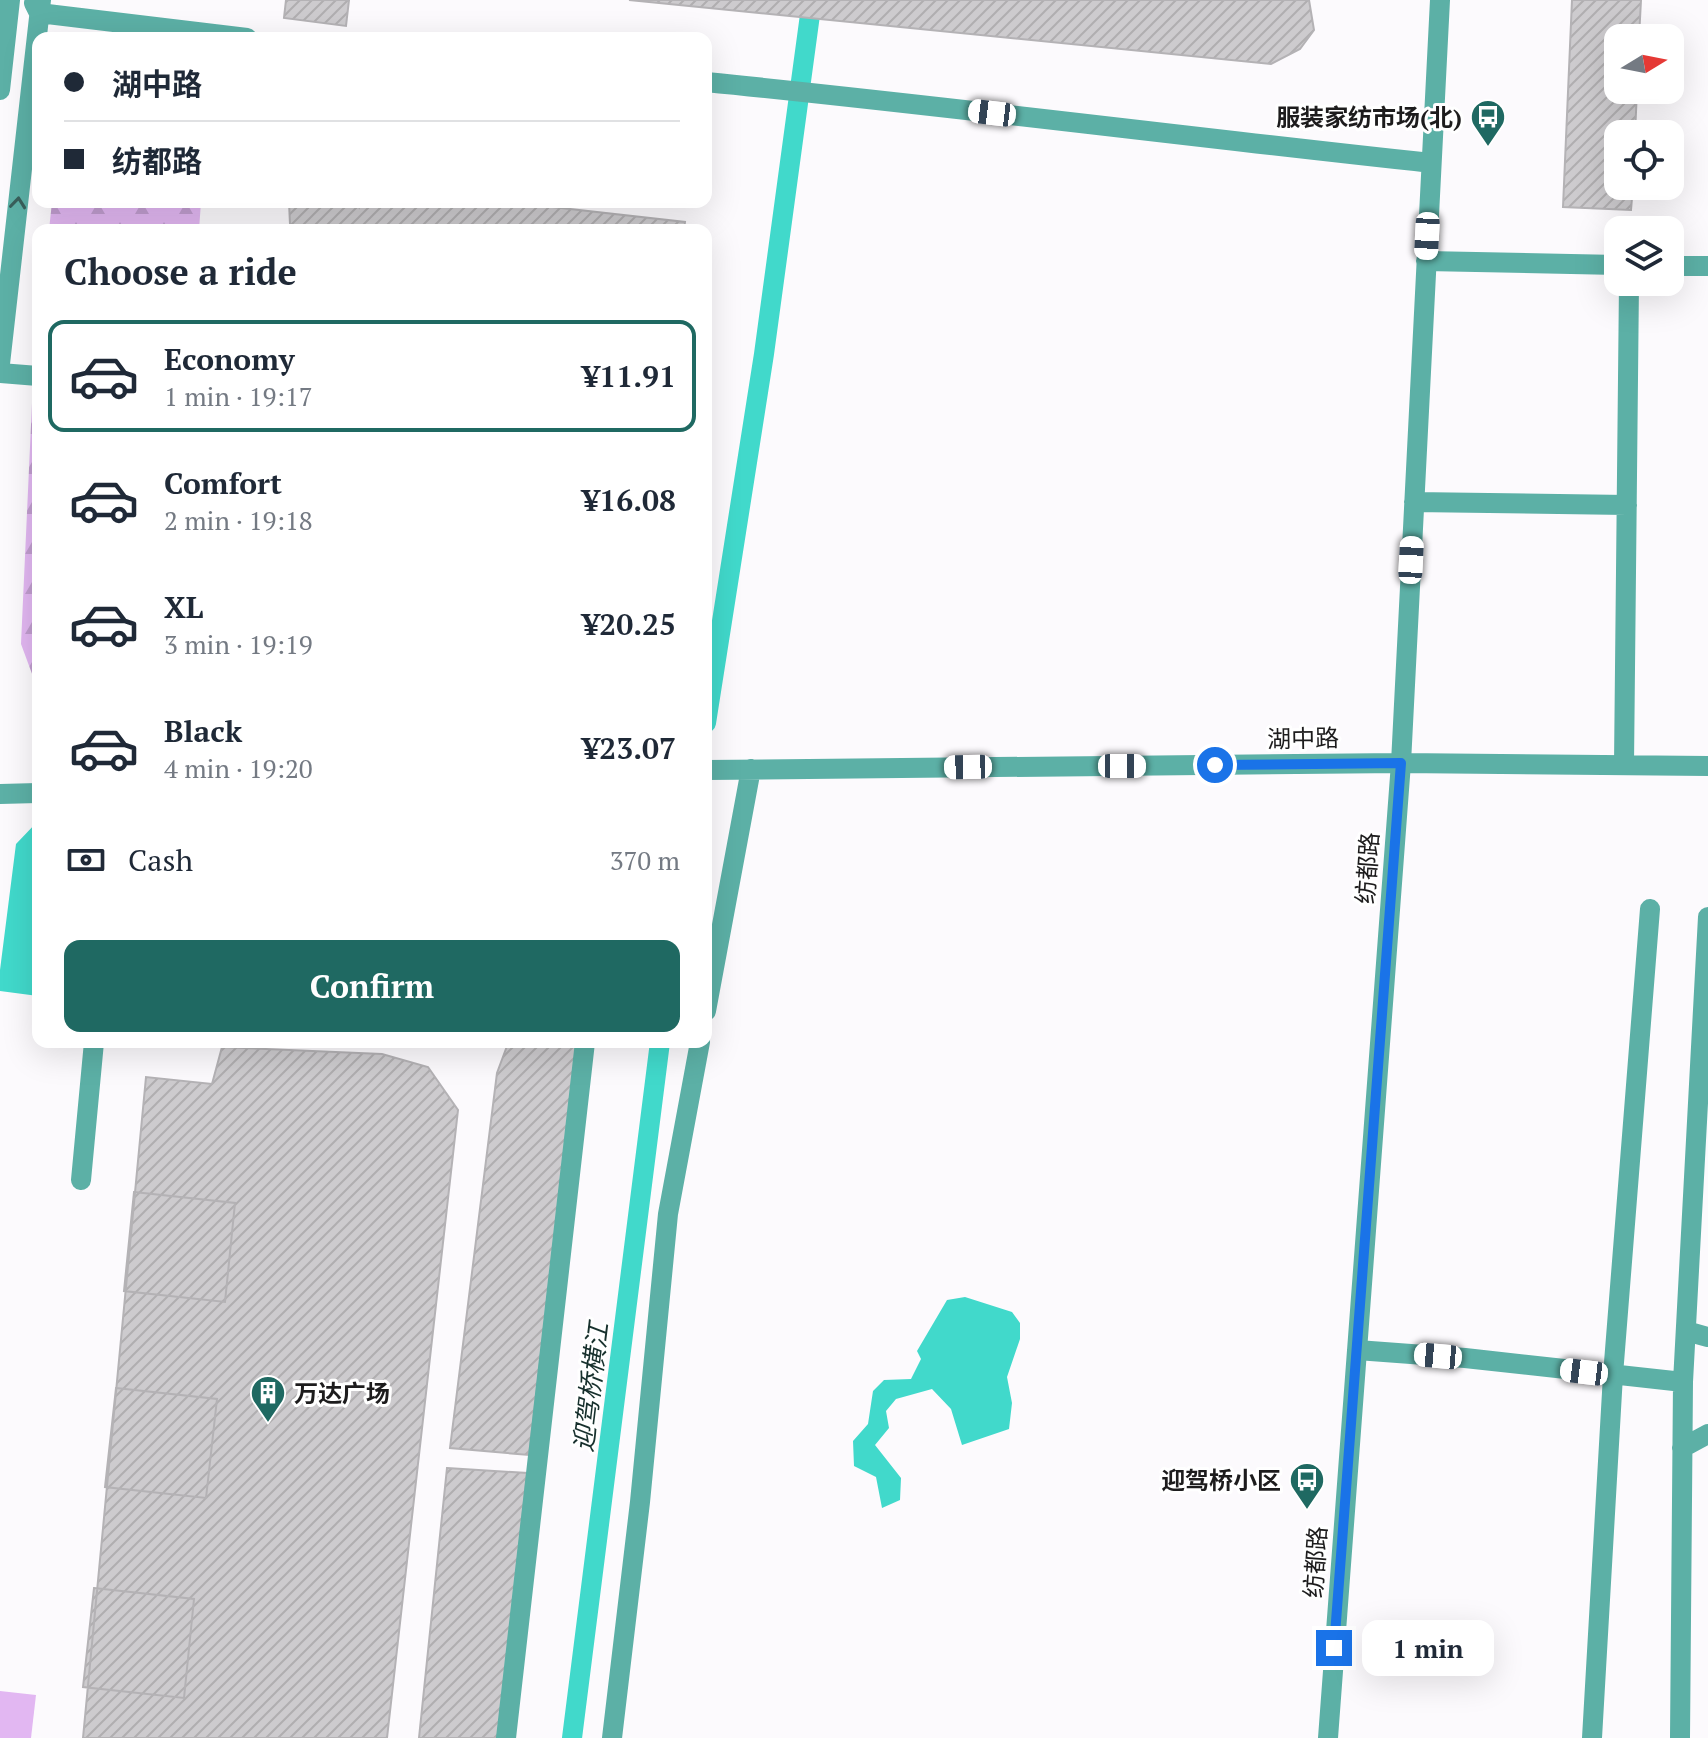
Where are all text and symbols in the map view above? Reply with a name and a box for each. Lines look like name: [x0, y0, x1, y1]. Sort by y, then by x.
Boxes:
north arrow: [1604, 24, 1684, 104]
map controls: [1604, 24, 1684, 296]
text: 湖中路: [112, 64, 202, 104]
car: [967, 98, 1017, 128]
bus stop icon: 服装家纺市场(北): [1469, 98, 1507, 148]
place label: 服装家纺市场(北): [1276, 101, 1462, 133]
button: locate: [1604, 120, 1684, 200]
text: 纺都路: [112, 141, 202, 181]
one-way arrow: [9, 196, 26, 209]
car: [1414, 211, 1440, 261]
button: layers: [1604, 216, 1684, 296]
text: Choose a ride: [64, 248, 297, 295]
text: Economy: [164, 339, 295, 379]
icon: car: [68, 340, 140, 412]
text: ¥11.91: [582, 356, 676, 396]
text: 1 min · 19:17: [164, 379, 313, 413]
text: Comfort: [164, 463, 282, 503]
icon: car: [68, 464, 140, 536]
text: ¥16.08: [582, 480, 676, 520]
text: 2 min · 19:18: [164, 503, 313, 537]
car: [1398, 535, 1424, 585]
text: XL: [164, 587, 203, 627]
icon: car: [68, 588, 140, 660]
text: ¥20.25: [582, 604, 676, 644]
text: 3 min · 19:19: [164, 627, 313, 661]
text: Black: [164, 711, 242, 751]
icon: car: [68, 712, 140, 784]
street label: 湖中路: [1267, 721, 1339, 755]
text: ¥23.07: [582, 728, 676, 768]
route start: [1197, 747, 1233, 783]
text: 4 min · 19:20: [164, 751, 313, 785]
car: [1098, 754, 1146, 778]
car: [944, 755, 992, 779]
street label: 纺都路: [1349, 831, 1385, 905]
icon: cash: [64, 838, 108, 882]
text: Cash: [128, 840, 193, 880]
text: 370 m: [610, 843, 680, 877]
button: Confirm: [64, 940, 680, 1032]
water label: 迎驾桥横江: [565, 1317, 615, 1454]
car: [1413, 1342, 1463, 1370]
car: [1559, 1357, 1609, 1387]
building icon: 万达广场: [249, 1374, 287, 1424]
place label: 万达广场: [294, 1377, 390, 1409]
bus stop icon: 迎驾桥小区: [1288, 1461, 1326, 1511]
place label: 迎驾桥小区: [1161, 1464, 1281, 1496]
street label: 纺都路: [1297, 1525, 1333, 1599]
callout: 1 min: [1362, 1620, 1494, 1676]
route end: [1316, 1630, 1352, 1666]
text: 1 min: [1392, 1631, 1464, 1665]

